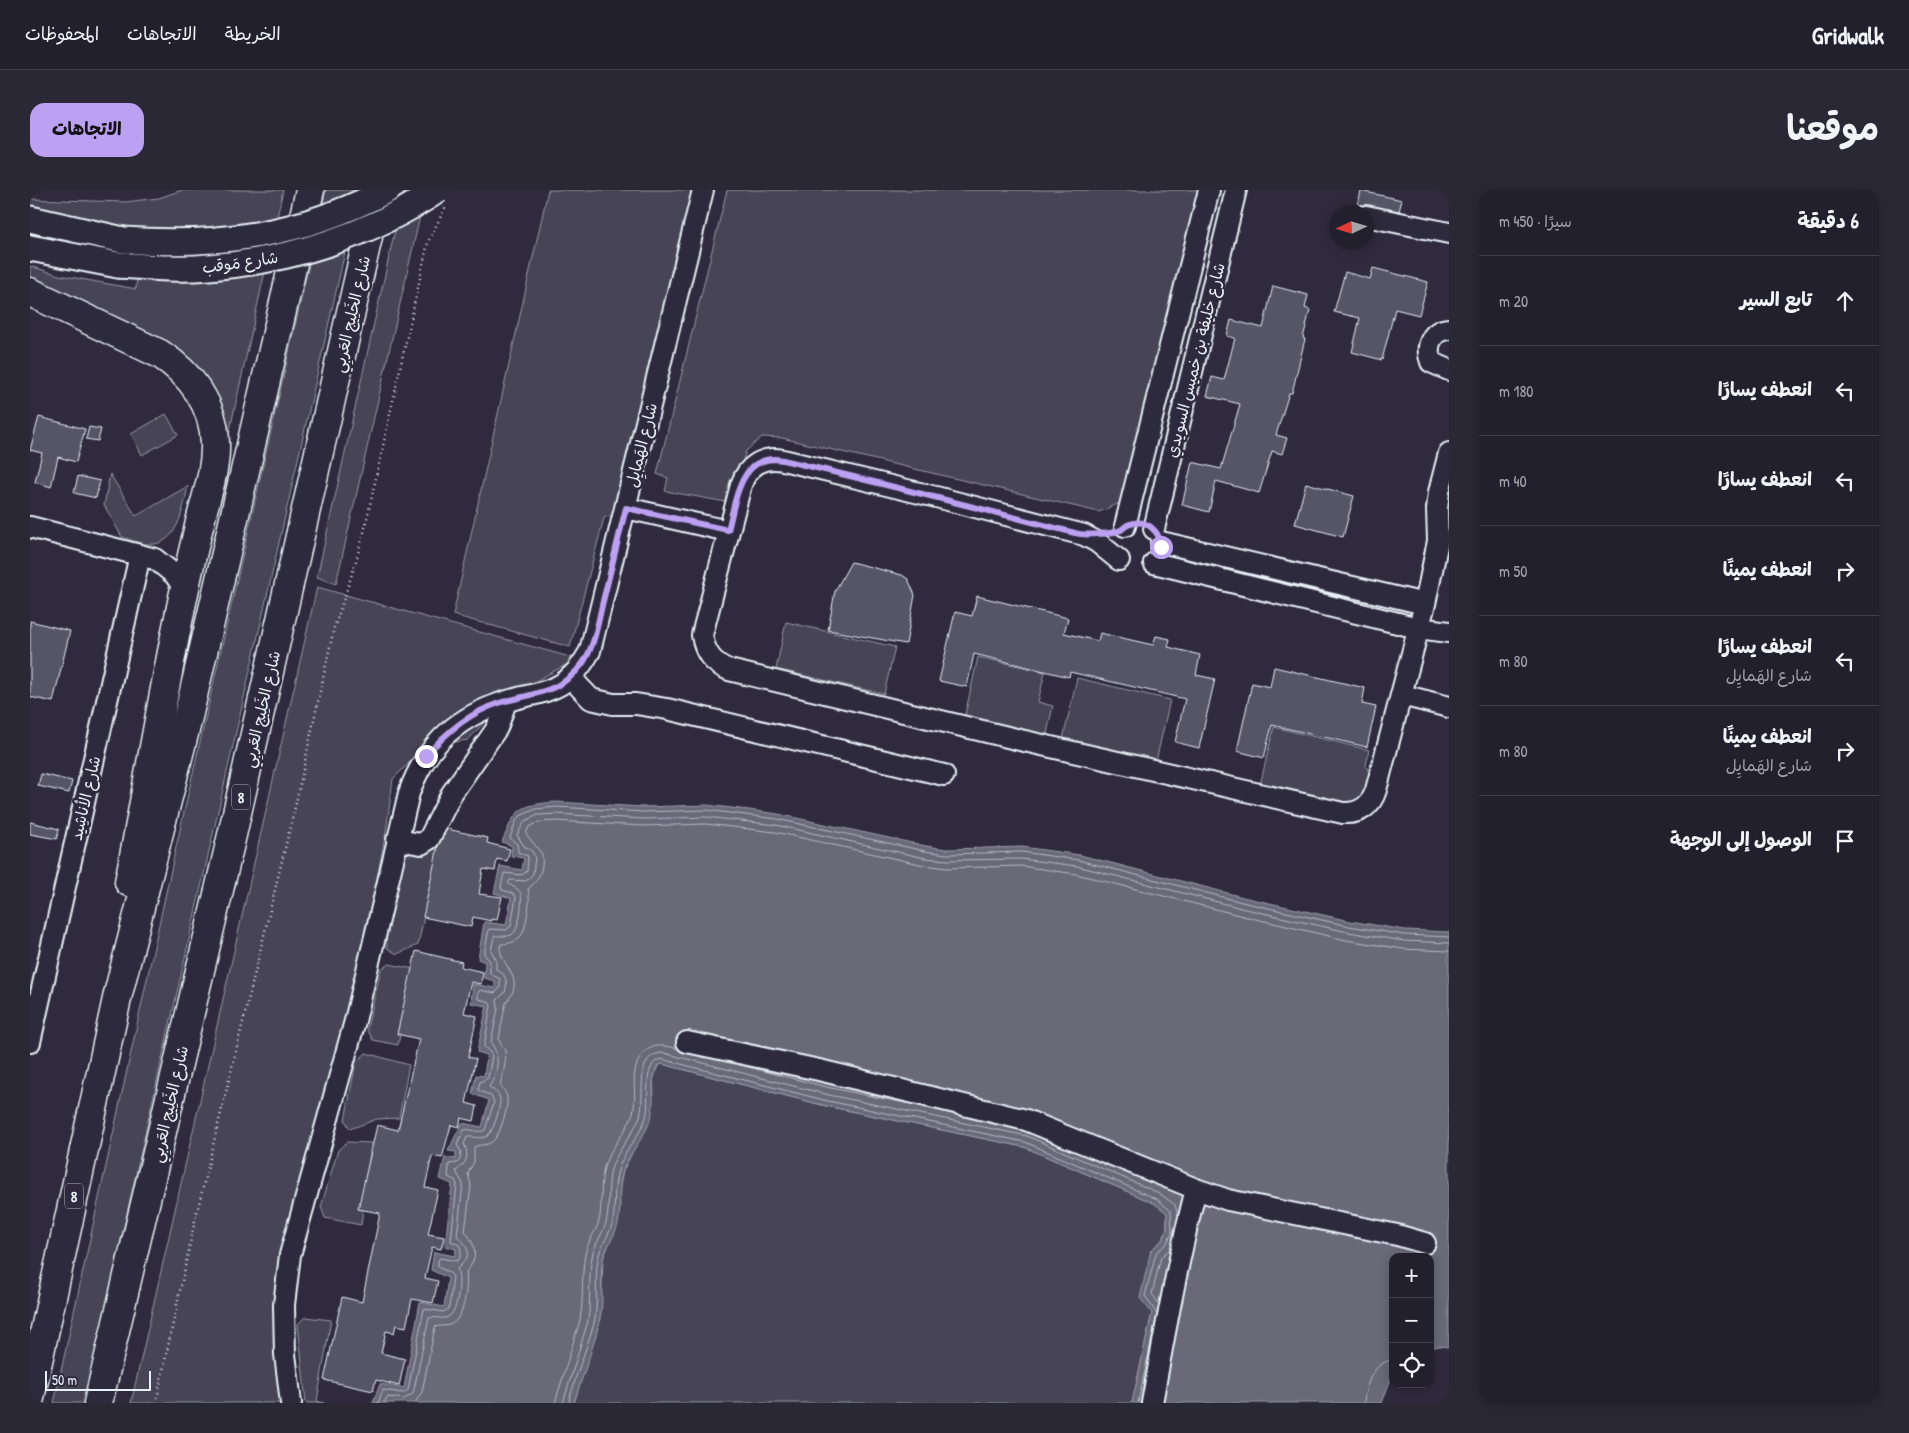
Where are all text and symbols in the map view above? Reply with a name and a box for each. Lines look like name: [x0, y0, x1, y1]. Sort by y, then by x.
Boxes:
text: Gridwalk: [1812, 19, 1884, 51]
text: المحفوظات: [25, 21, 99, 46]
text: الاتجاهات: [127, 21, 197, 46]
text: الخريطة: [225, 21, 281, 46]
button: الاتجاهات: [30, 103, 144, 157]
text: موقعنا: [1786, 104, 1879, 151]
north arrow: [1329, 205, 1374, 250]
text: 6 دقيقة: [1797, 206, 1859, 235]
text: سيرًا · 450 m: [1499, 210, 1572, 232]
street label: شارع مَوقب: [201, 246, 280, 279]
street label: شارع الخَلِيج العَربِي: [327, 253, 379, 376]
street label: شارع خليفة بن خميس السويدي: [1160, 260, 1231, 460]
text: تابع السير: [1740, 286, 1812, 312]
icon: ahead: [1831, 287, 1859, 315]
text: 20 m: [1499, 290, 1528, 312]
text: انعطف يسارًا: [1718, 376, 1812, 402]
icon: left: [1831, 377, 1859, 405]
text: 180 m: [1499, 380, 1533, 402]
street label: شارع الهَمايِل: [620, 400, 664, 490]
text: انعطف يسارًا: [1718, 466, 1812, 492]
icon: left: [1831, 467, 1859, 495]
text: 40 m: [1499, 470, 1527, 492]
route start: [1150, 536, 1173, 559]
text: انعطف يمينًا: [1723, 556, 1812, 582]
icon: right: [1831, 557, 1859, 585]
text: 50 m: [1499, 560, 1528, 582]
text: انعطف يسارًا: [1718, 633, 1812, 659]
icon: left: [1831, 647, 1859, 675]
street label: شارع الخَلِيج العَربِي: [237, 648, 289, 771]
text: 80 m: [1499, 650, 1528, 672]
text: شارع الهَمايِل: [1726, 664, 1812, 686]
text: انعطف يمينًا: [1723, 723, 1812, 749]
icon: right: [1831, 737, 1859, 765]
text: 80 m: [1499, 740, 1528, 762]
route end: [415, 745, 438, 768]
street label: شارع الأناشِيد: [65, 754, 106, 843]
text: شارع الهَمايِل: [1726, 754, 1812, 776]
road number: 8: [232, 784, 250, 810]
text: الوصول إلى الوجهة: [1670, 826, 1812, 852]
icon: arrive: [1831, 827, 1859, 855]
street label: شارع الخَلِيج العَربِي: [145, 1043, 197, 1166]
road number: 8: [65, 1184, 83, 1208]
map controls: [1389, 1253, 1434, 1388]
button: +: [1389, 1253, 1434, 1298]
button: −: [1389, 1298, 1434, 1343]
button: locate: [1389, 1343, 1434, 1388]
scale bar: [45, 1368, 151, 1391]
text: 50 m: [52, 1370, 77, 1389]

